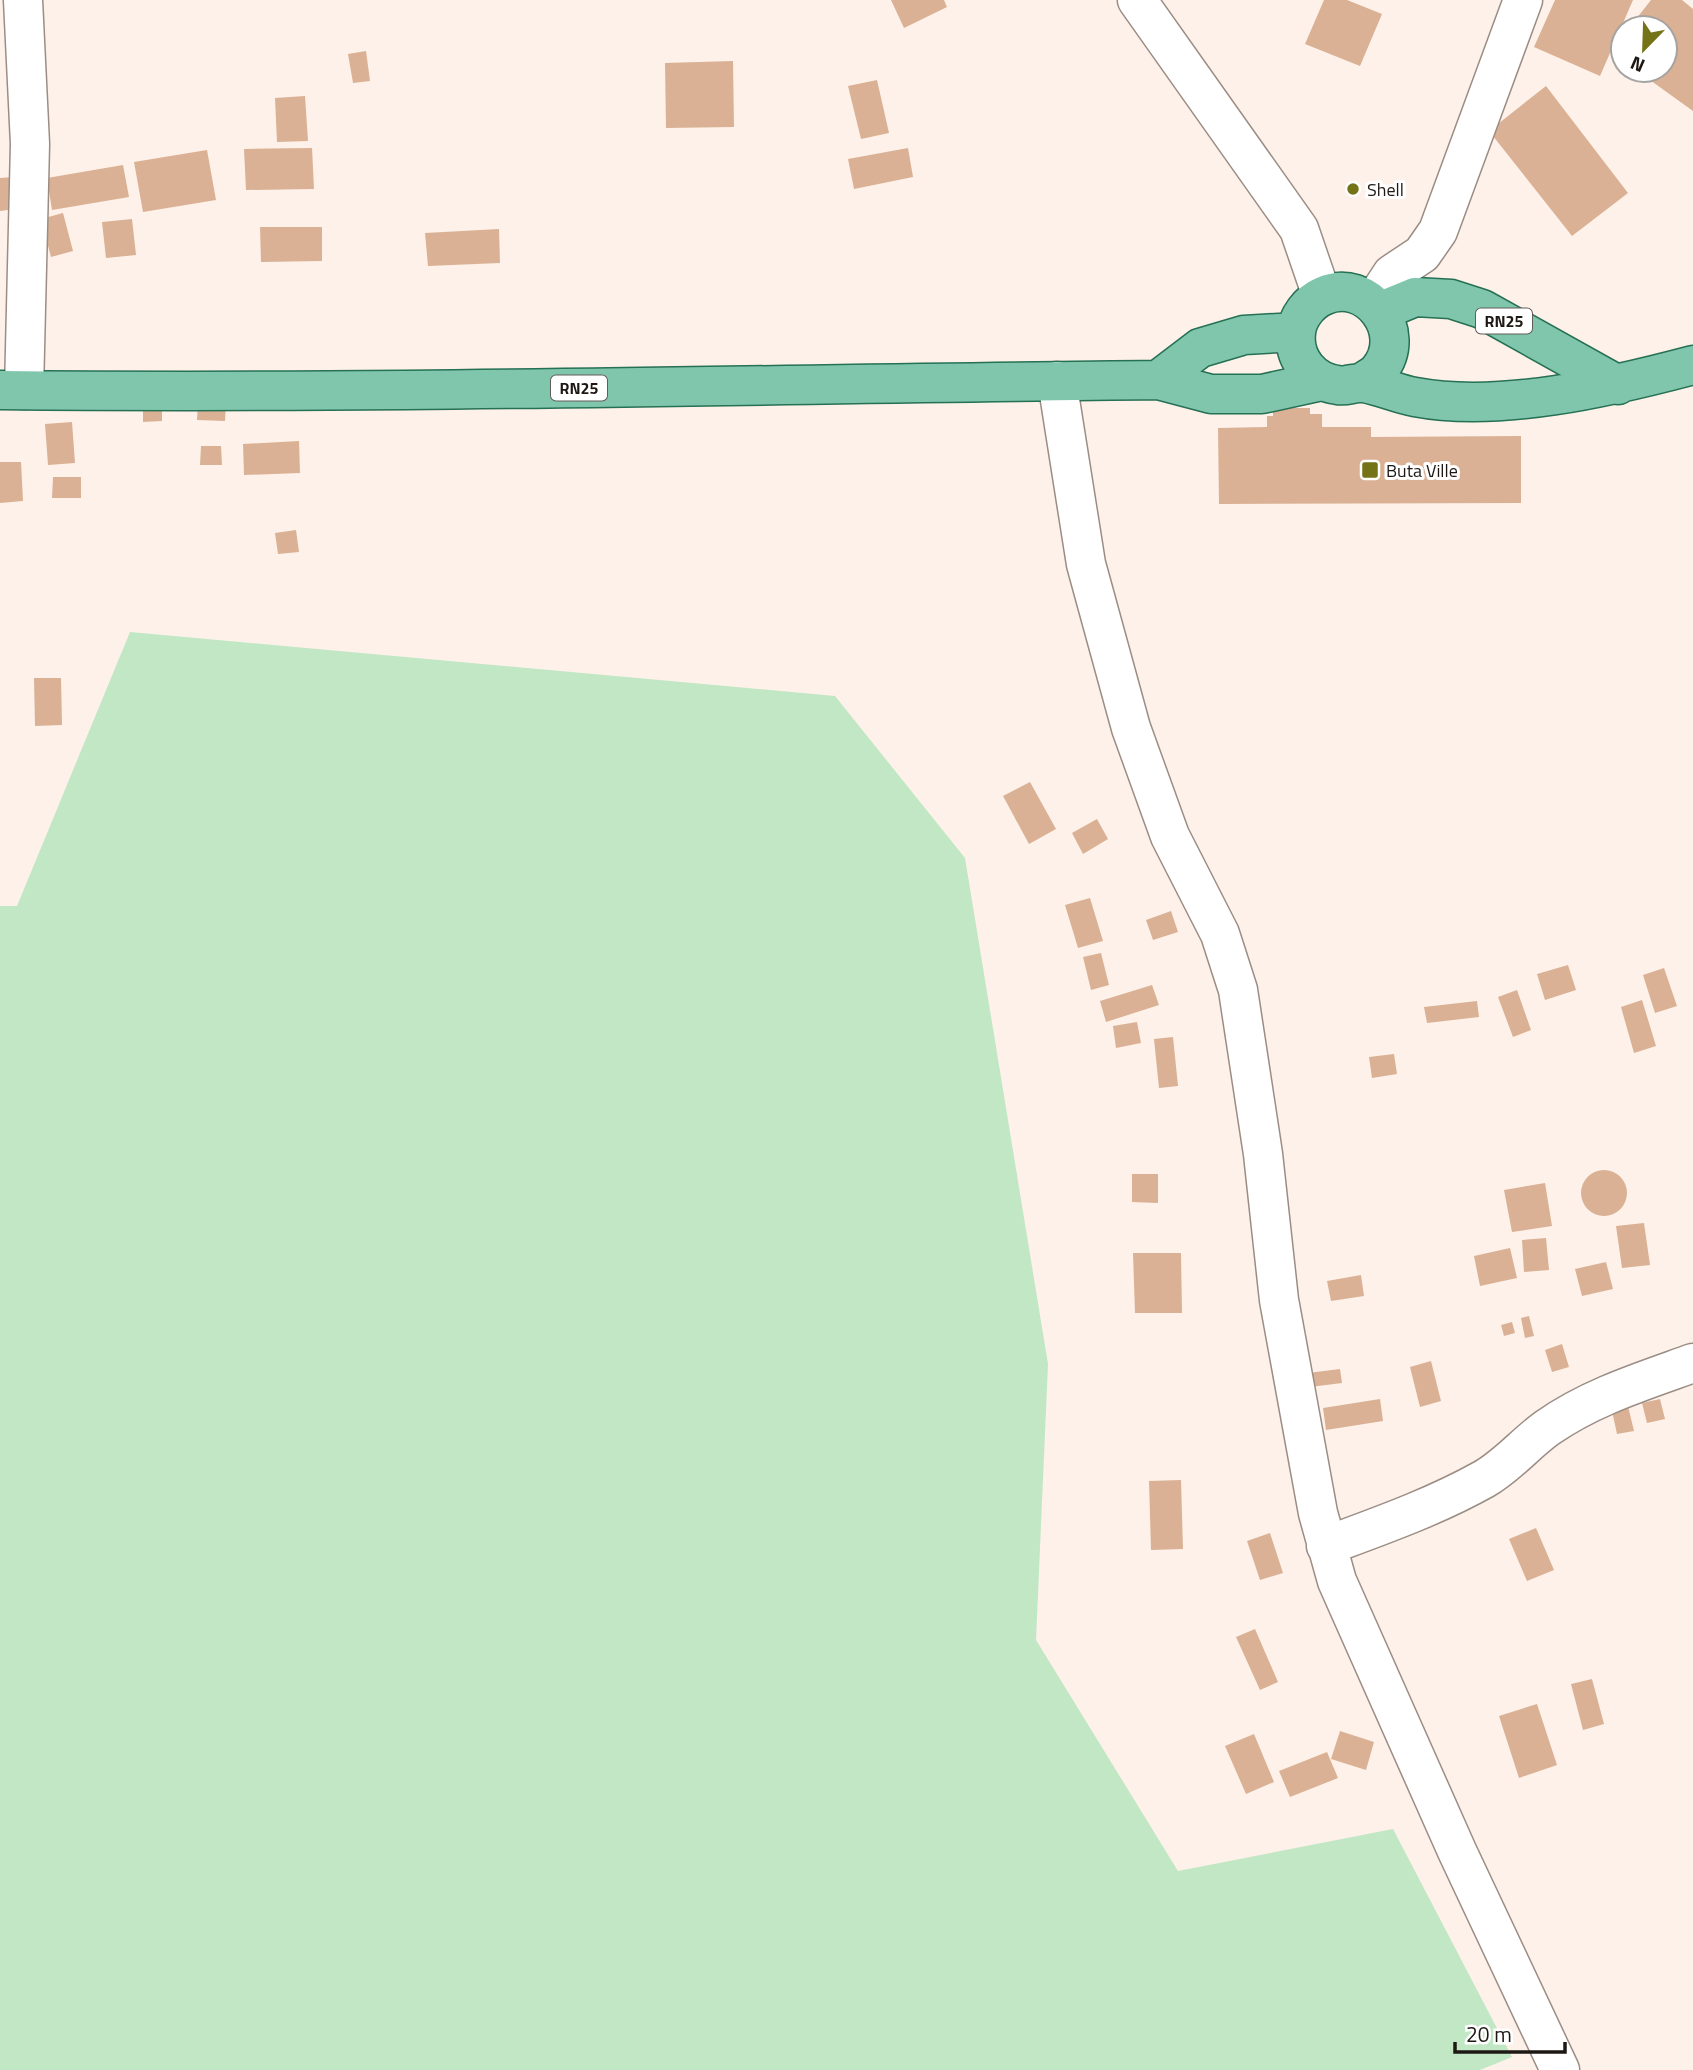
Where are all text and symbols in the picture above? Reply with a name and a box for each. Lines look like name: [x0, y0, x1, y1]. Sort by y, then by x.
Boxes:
north arrow: [1609, 14, 1679, 84]
text: N: [1625, 49, 1649, 81]
place label: Shell: [1367, 176, 1404, 203]
marker: Shell: [1345, 181, 1361, 197]
road number: RN25: [1476, 308, 1532, 334]
road number: RN25: [551, 376, 607, 400]
place label: Buta Ville: [1386, 457, 1458, 484]
marker: Buta Ville: [1360, 460, 1380, 480]
scale bar: [1455, 2010, 1565, 2054]
text: 20 m: [1466, 2018, 1512, 2050]

